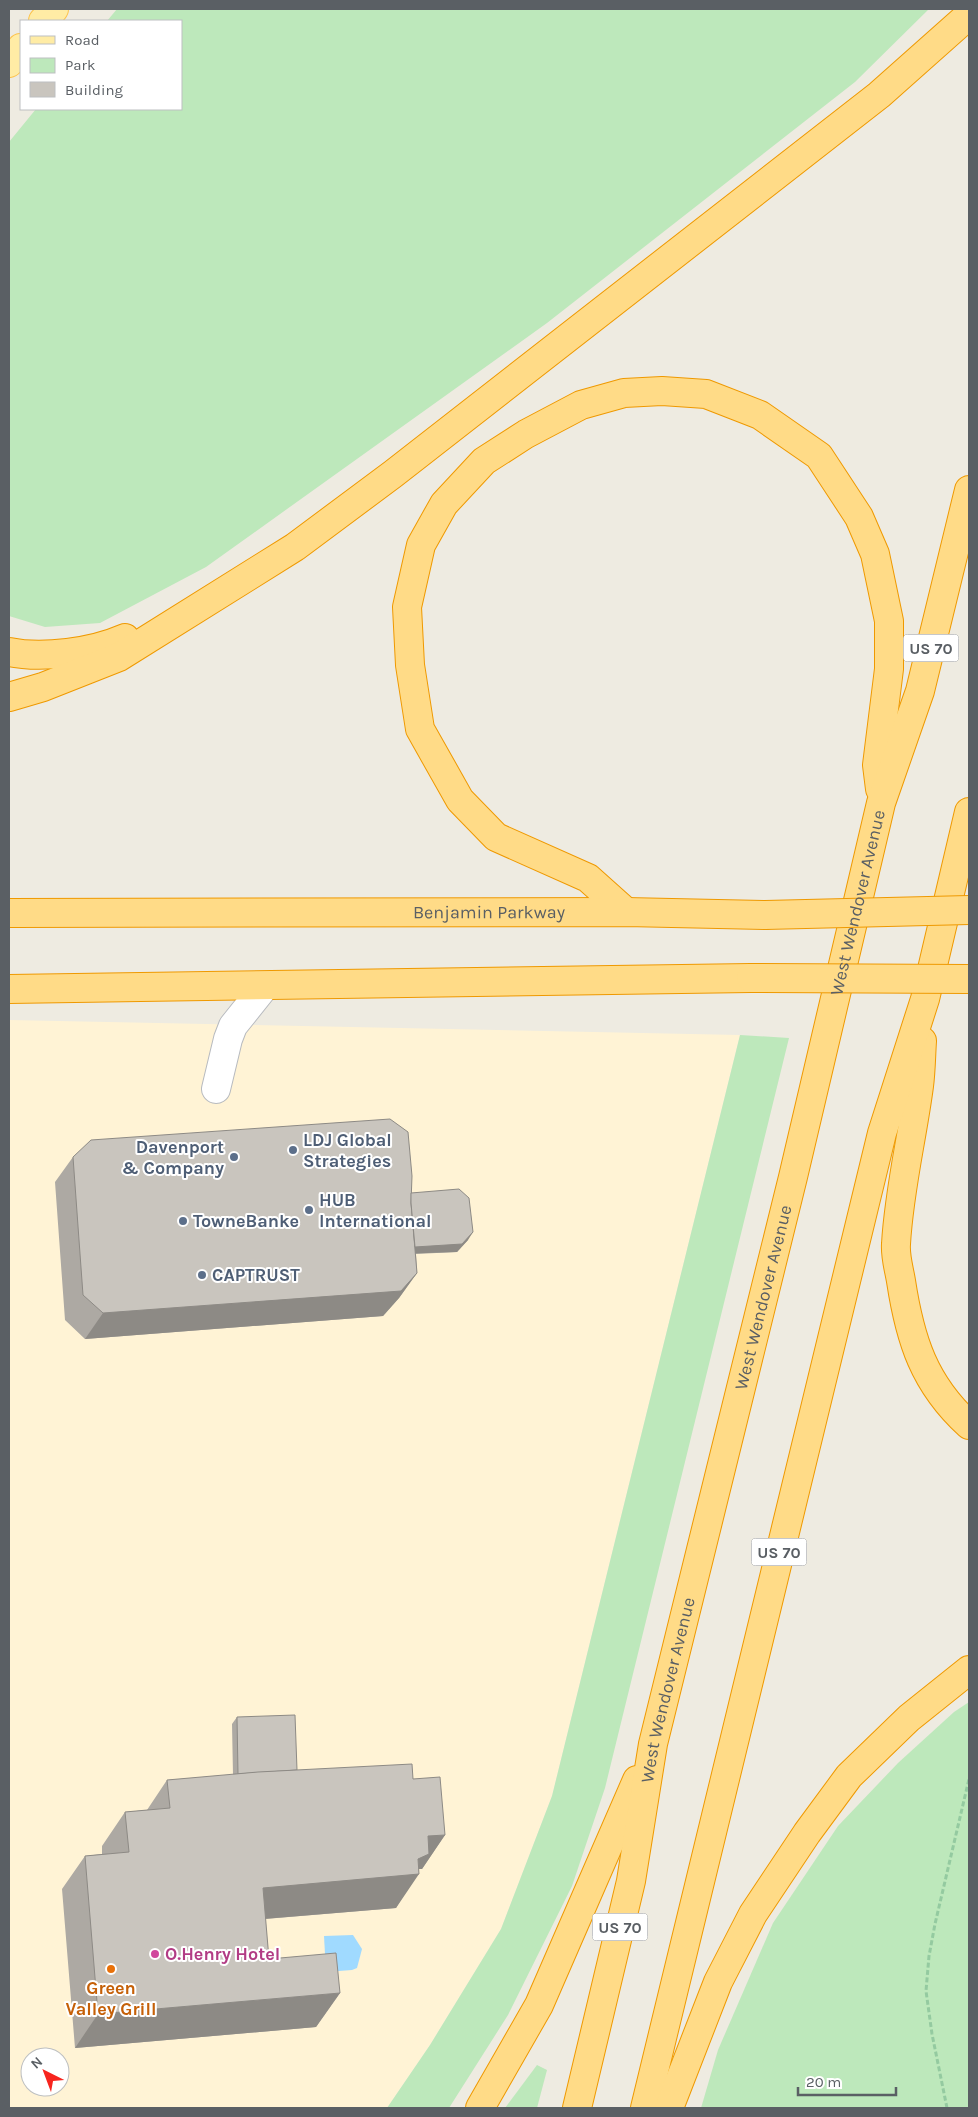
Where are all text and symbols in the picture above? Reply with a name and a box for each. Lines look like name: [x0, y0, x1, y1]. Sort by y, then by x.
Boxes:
legend: [20, 20, 182, 110]
text: Road: [65, 31, 100, 49]
text: Park: [65, 56, 95, 74]
text: Building: [65, 81, 123, 99]
road number: US 70: [904, 634, 958, 661]
street label: West Wendover Avenue: [825, 808, 890, 998]
street label: Benjamin Parkway: [413, 901, 566, 923]
place label: LDJ Global Strategies: [303, 1129, 392, 1172]
place label: Davenport & Company: [122, 1136, 224, 1179]
marker: LDJ Global Strategies: [287, 1144, 299, 1156]
marker: Davenport & Company: [228, 1151, 240, 1163]
place label: HUB International: [319, 1189, 432, 1232]
street label: West Wendover Avenue: [730, 1203, 797, 1392]
marker: HUB International: [303, 1204, 315, 1216]
place label: TowneBanke: [193, 1210, 299, 1232]
marker: TowneBanke: [177, 1215, 189, 1227]
place label: CAPTRUST: [212, 1264, 300, 1286]
marker: CAPTRUST: [196, 1269, 208, 1281]
road number: US 70: [752, 1538, 806, 1565]
street label: West Wendover Avenue: [636, 1595, 700, 1784]
road number: US 70: [592, 1914, 648, 1940]
place label: O.Henry Hotel: [165, 1943, 280, 1965]
marker: O.Henry Hotel: [149, 1948, 161, 1960]
marker: Green Valley Grill: [105, 1963, 117, 1975]
place label: Green Valley Grill: [66, 1977, 156, 2020]
north arrow: [20, 2047, 70, 2097]
text: N: [27, 2053, 46, 2072]
scale bar: [798, 2064, 896, 2096]
text: 20 m: [806, 2073, 841, 2091]

